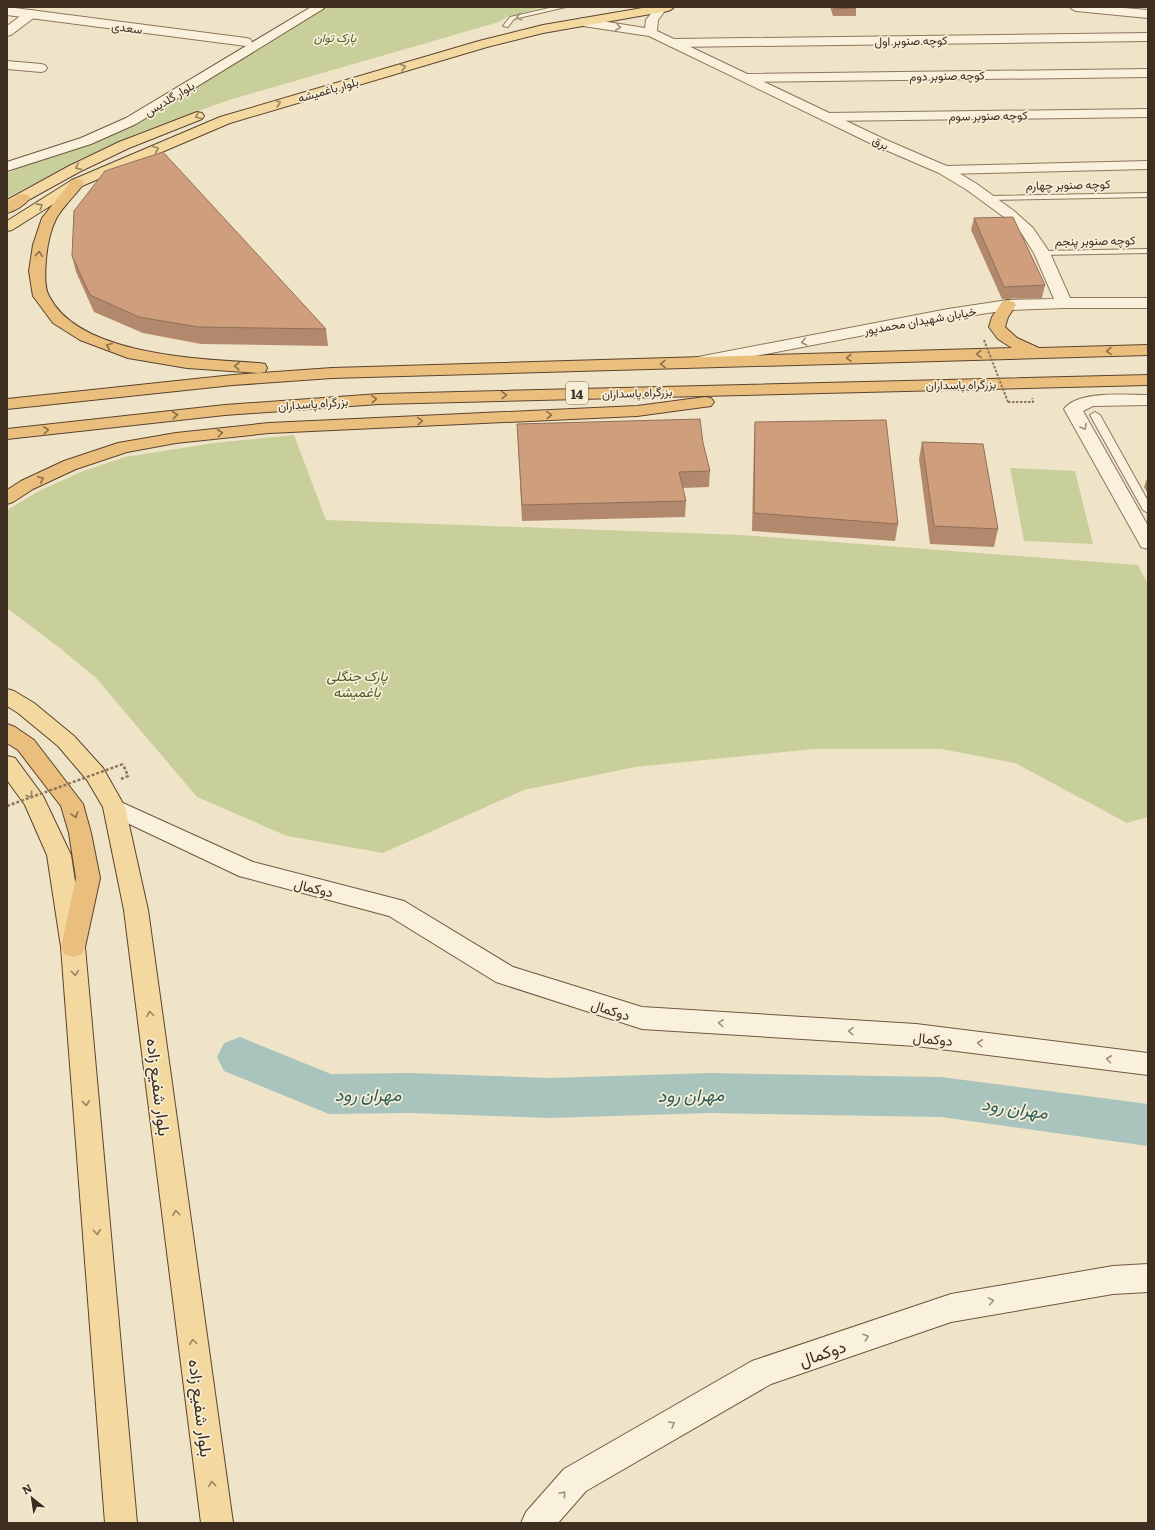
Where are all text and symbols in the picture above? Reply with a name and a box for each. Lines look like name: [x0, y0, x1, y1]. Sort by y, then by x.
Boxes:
one-way arrow: [516, 12, 522, 20]
street label: سعدی: [110, 16, 144, 38]
one-way arrow: [614, 22, 621, 31]
park label: پارک توان: [314, 28, 357, 46]
street label: کوچه صنوبر اول: [874, 30, 948, 50]
one-way arrow: [399, 63, 406, 72]
street label: کوچه صنوبر دوم: [909, 65, 985, 85]
street label: بلوار باغمیشه: [295, 72, 361, 106]
street label: بلوار گلدیس: [140, 76, 198, 120]
one-way arrow: [274, 99, 281, 108]
street label: کوچه صنوبر سوم: [948, 105, 1028, 125]
one-way arrow: [194, 112, 201, 120]
street label: برق: [870, 130, 892, 154]
one-way arrow: [152, 146, 160, 154]
one-way arrow: [75, 163, 83, 170]
street label: کوچه صنوبر چهارم: [1025, 174, 1111, 194]
one-way arrow: [36, 204, 43, 211]
street label: کوچه صنوبر پنجم: [1054, 230, 1136, 250]
one-way arrow: [34, 250, 43, 257]
street label: خیابان شهیدان محمدپور: [861, 301, 978, 339]
one-way arrow: [801, 337, 807, 345]
one-way arrow: [106, 342, 113, 350]
one-way arrow: [1106, 347, 1112, 355]
one-way arrow: [976, 350, 982, 358]
one-way arrow: [846, 354, 852, 362]
one-way arrow: [660, 360, 666, 368]
one-way arrow: [234, 362, 240, 371]
street label: بزرگراه پاسداران: [926, 374, 996, 394]
road number: 14: [566, 382, 588, 404]
street label: بزرگراه پاسداران: [601, 382, 673, 402]
one-way arrow: [501, 391, 507, 399]
street label: بزرگراه پاسداران: [277, 392, 349, 414]
one-way arrow: [371, 395, 377, 404]
one-way arrow: [172, 411, 178, 420]
one-way arrow: [546, 411, 552, 420]
one-way arrow: [417, 417, 423, 426]
one-way arrow: [1079, 423, 1086, 430]
one-way arrow: [43, 426, 49, 435]
one-way arrow: [217, 429, 223, 438]
one-way arrow: [37, 476, 44, 484]
park label: پارک جنگلی باغمیشه: [326, 665, 388, 701]
one-way arrow: [25, 791, 32, 798]
one-way arrow: [70, 812, 79, 819]
street label: دوکمال: [292, 872, 336, 903]
one-way arrow: [71, 970, 80, 976]
street label: دوکمال: [589, 993, 633, 1026]
one-way arrow: [146, 1011, 155, 1017]
one-way arrow: [718, 1019, 724, 1028]
street label: دوکمال: [912, 1026, 954, 1051]
one-way arrow: [848, 1027, 854, 1036]
street label: بلوار شفیع زاده: [141, 1037, 178, 1137]
one-way arrow: [977, 1039, 983, 1048]
one-way arrow: [1106, 1055, 1112, 1064]
water label: مهران رود: [335, 1080, 402, 1107]
water label: مهران رود: [657, 1080, 725, 1108]
water label: مهران رود: [980, 1089, 1050, 1125]
one-way arrow: [81, 1100, 90, 1106]
one-way arrow: [172, 1210, 181, 1216]
one-way arrow: [92, 1229, 101, 1235]
one-way arrow: [987, 1297, 994, 1306]
street label: دوکمال: [795, 1332, 849, 1372]
one-way arrow: [862, 1333, 869, 1342]
one-way arrow: [189, 1339, 198, 1345]
street label: بلوار شفیع زاده: [183, 1358, 220, 1458]
one-way arrow: [668, 1422, 675, 1429]
north arrow: [12, 1478, 52, 1518]
text: N: [19, 1479, 34, 1498]
one-way arrow: [208, 1481, 217, 1487]
one-way arrow: [558, 1491, 565, 1498]

